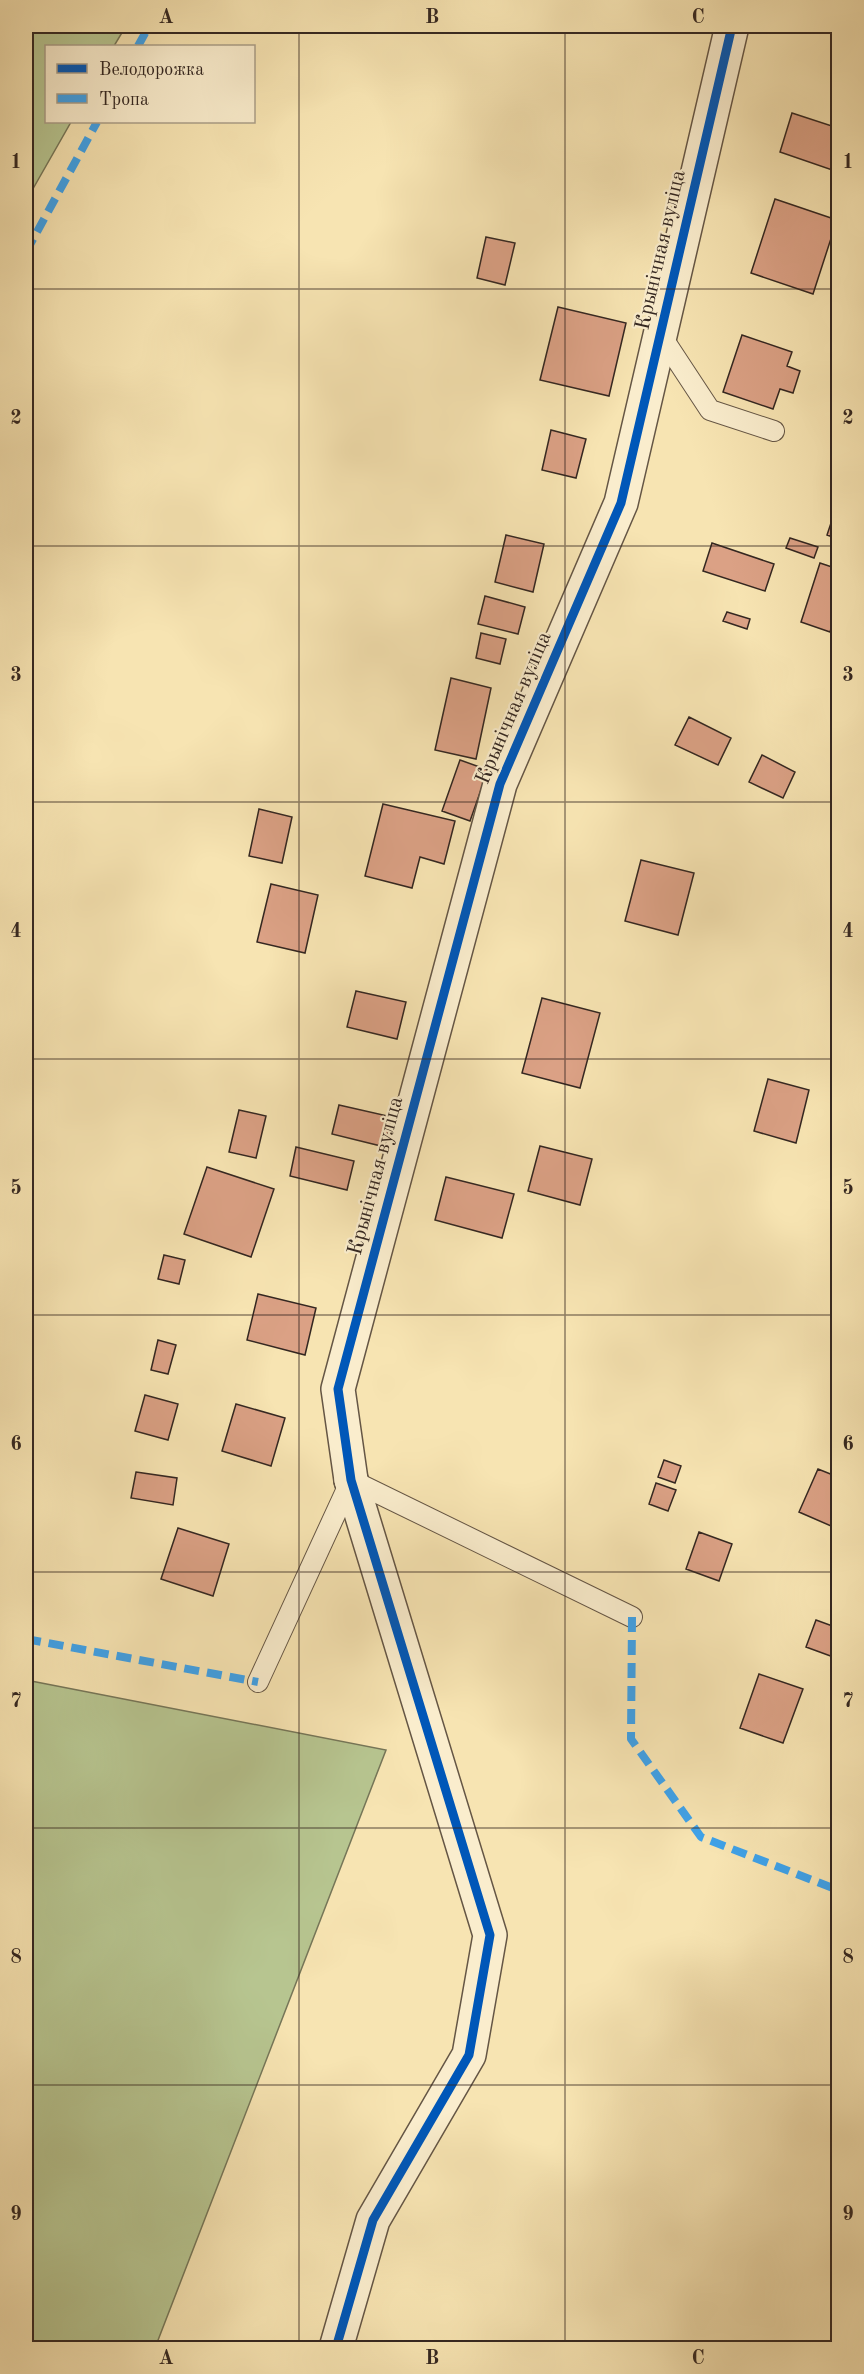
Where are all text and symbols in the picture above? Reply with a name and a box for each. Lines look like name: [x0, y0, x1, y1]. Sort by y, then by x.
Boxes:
text: A: [158, 8, 174, 28]
text: B: [425, 8, 439, 28]
text: C: [691, 8, 705, 28]
legend: [45, 45, 255, 123]
text: Велодорожка: [99, 61, 204, 79]
text: Тропа: [99, 91, 149, 109]
text: 1: [10, 153, 22, 173]
text: 1: [842, 153, 854, 173]
street label: Крынічная вуліца: [632, 168, 690, 332]
text: 2: [10, 409, 22, 429]
text: 2: [842, 409, 854, 429]
street label: Крынічная вуліца: [472, 629, 556, 787]
text: 3: [10, 666, 22, 686]
text: 3: [842, 666, 854, 686]
text: 4: [10, 922, 22, 942]
text: 4: [842, 922, 854, 942]
street label: Крынічная вуліца: [345, 1094, 407, 1258]
text: 5: [10, 1178, 22, 1199]
text: 5: [842, 1178, 854, 1199]
text: 6: [10, 1435, 22, 1455]
text: 6: [842, 1435, 854, 1455]
text: 7: [10, 1692, 22, 1712]
text: 7: [842, 1692, 854, 1712]
text: 8: [10, 1948, 22, 1968]
text: 8: [842, 1948, 854, 1968]
text: 9: [10, 2205, 22, 2225]
text: 9: [842, 2205, 854, 2225]
text: A: [158, 2349, 174, 2369]
text: B: [425, 2349, 439, 2369]
text: C: [691, 2349, 705, 2369]

